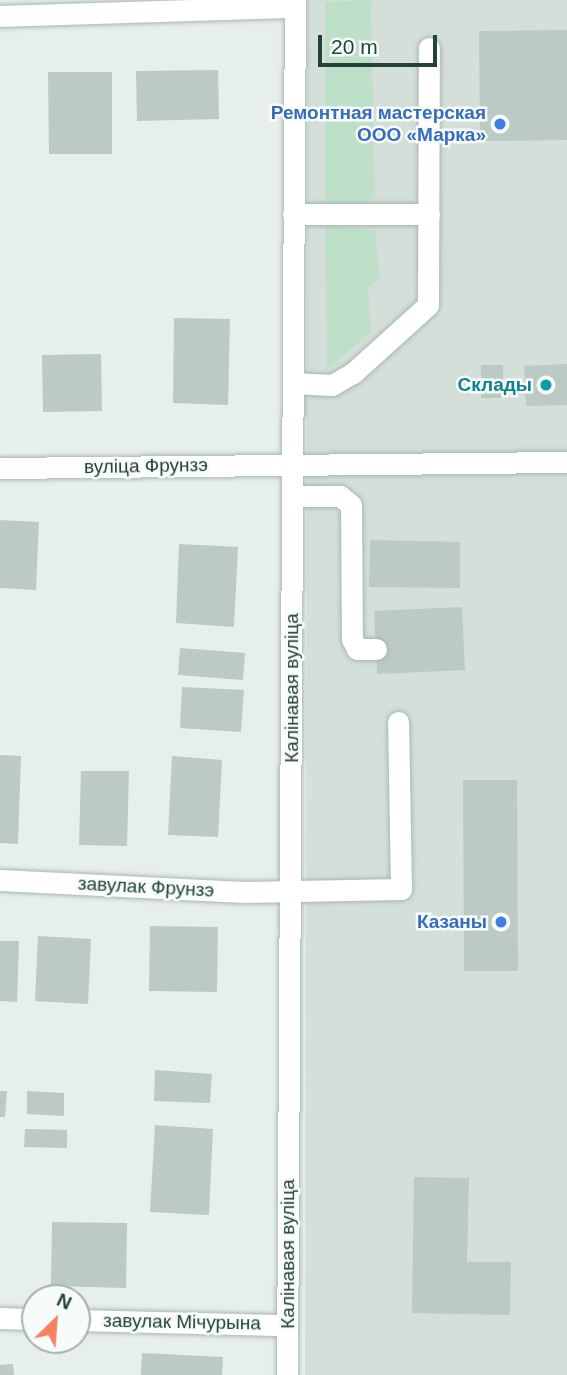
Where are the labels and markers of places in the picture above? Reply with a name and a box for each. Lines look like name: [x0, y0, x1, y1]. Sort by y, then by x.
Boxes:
place label: Ремонтная мастерская ООО «Марка»: [271, 102, 486, 146]
marker: Ремонтная мастерская ООО «Марка»: [492, 116, 508, 132]
place label: Склады: [458, 374, 532, 396]
marker: Склады: [538, 377, 554, 393]
place label: Казаны: [417, 911, 487, 933]
marker: Казаны: [493, 914, 509, 930]

